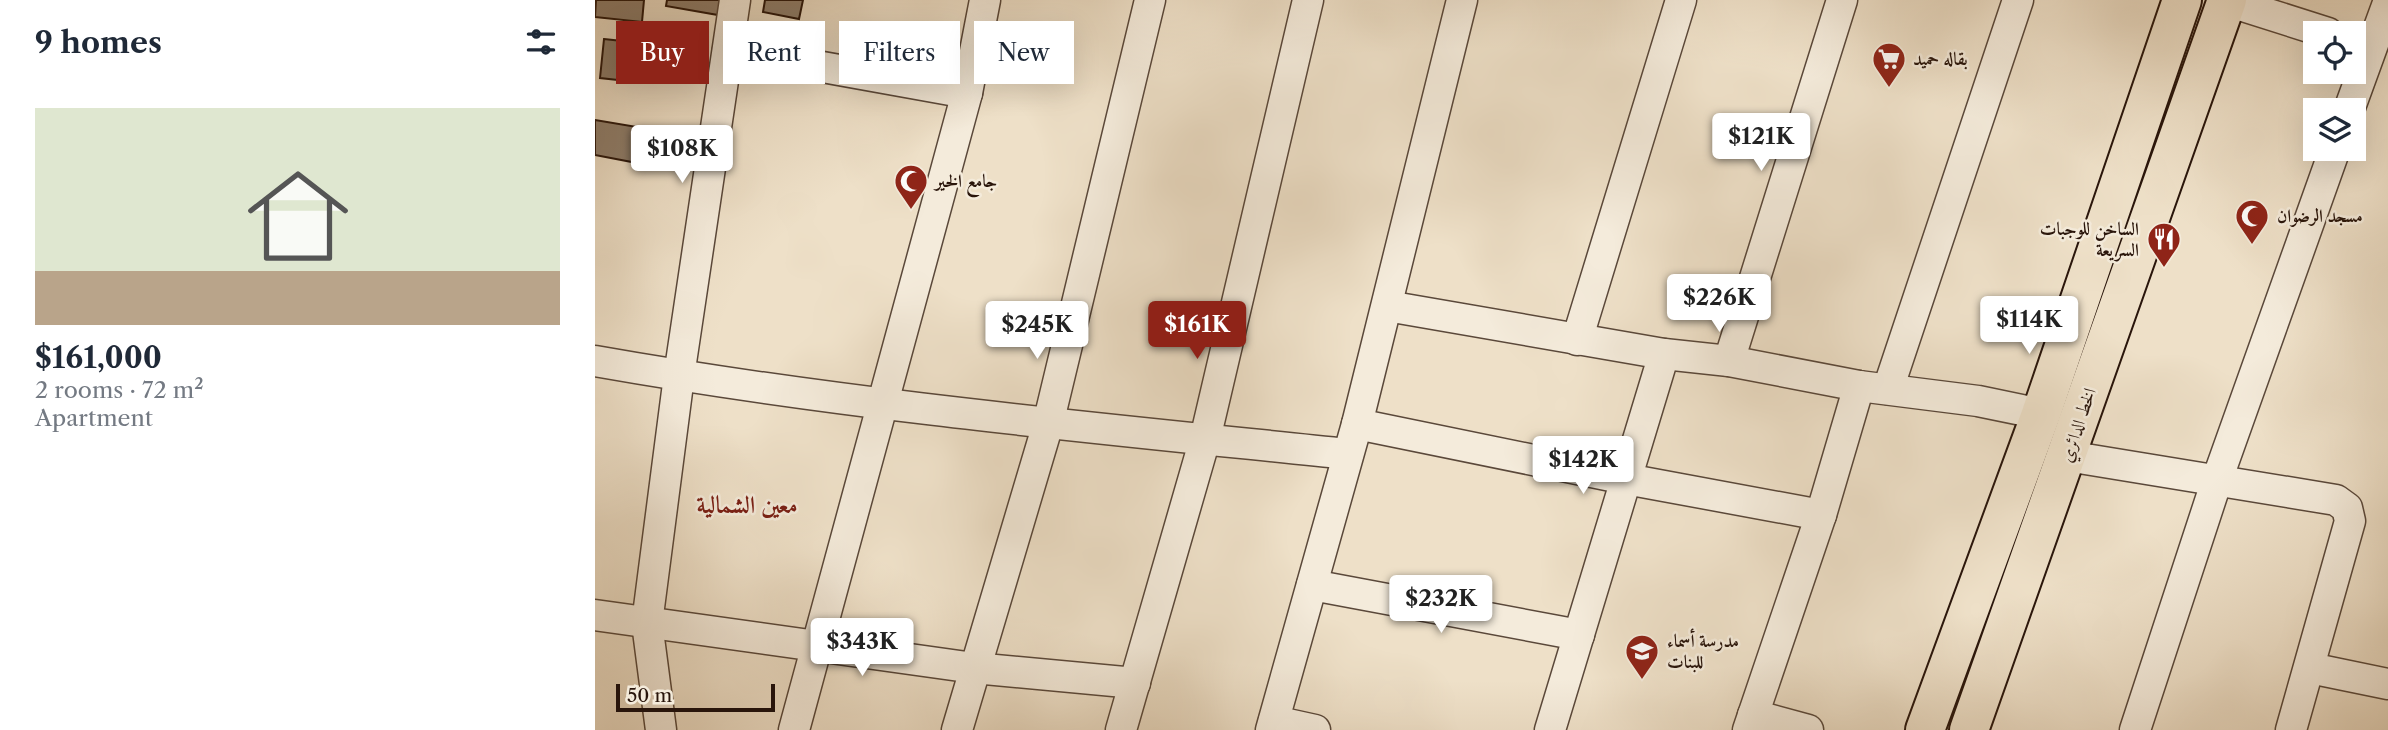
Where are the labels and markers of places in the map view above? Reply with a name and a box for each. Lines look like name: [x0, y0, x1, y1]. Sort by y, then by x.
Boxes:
supermarket icon: بقاله حميد: [1870, 40, 1908, 89]
place label: بقاله حميد: [1913, 48, 1968, 70]
pin: $121K: [1712, 114, 1810, 173]
pin: $108K: [633, 125, 731, 185]
mosque icon: جامع الخير: [892, 162, 930, 211]
place label: جامع الخير: [933, 170, 997, 198]
mosque icon: مسجد الرضوان: [2233, 197, 2271, 246]
place label: مسجد الرضوان: [2277, 205, 2363, 227]
place label: الساخن للوجبات السريعة: [2040, 218, 2139, 262]
restaurant icon: الساخن للوجبات السريعة: [2145, 220, 2183, 269]
pin: $226K: [1670, 274, 1768, 334]
pin: $114K: [1980, 296, 2078, 356]
pin: $245K: [988, 302, 1086, 361]
pin: $161K: [1148, 302, 1246, 361]
pin: $142K: [1534, 436, 1632, 496]
pin: $232K: [1392, 576, 1490, 635]
pin: $343K: [813, 618, 911, 678]
place label: مدرسة أسماء للبنات: [1667, 628, 1739, 673]
school or university icon: مدرسة أسماء للبنات: [1623, 632, 1661, 681]

